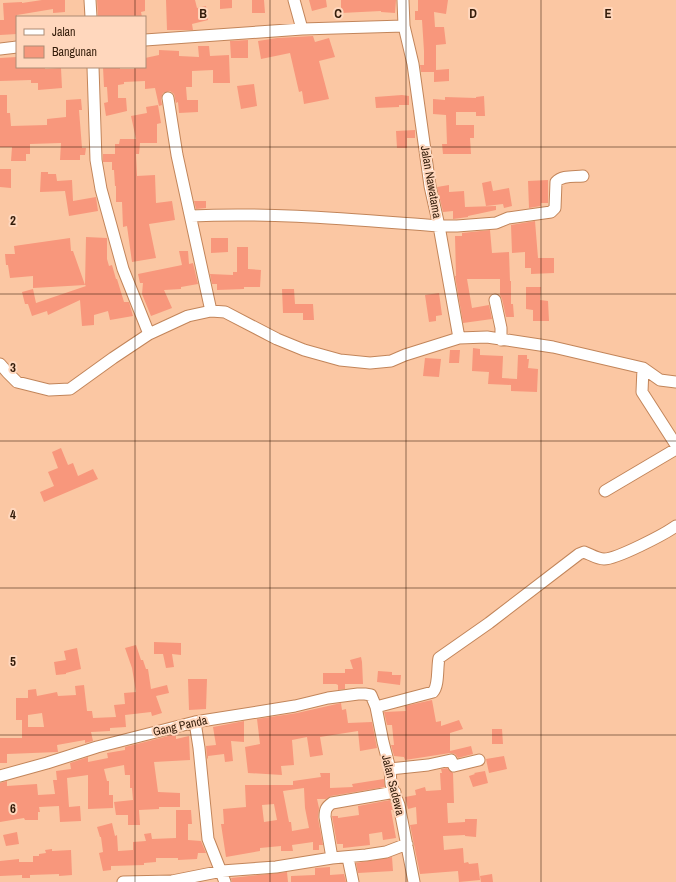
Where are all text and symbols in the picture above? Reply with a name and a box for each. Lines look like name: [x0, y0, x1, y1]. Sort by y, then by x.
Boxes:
text: B: [199, 5, 207, 22]
text: C: [334, 5, 342, 22]
text: D: [469, 5, 477, 22]
text: E: [604, 5, 612, 22]
legend: [16, 16, 146, 68]
text: Jalan: [52, 24, 76, 40]
text: Bangunan: [52, 44, 97, 60]
street label: Jalan Nawatama: [417, 145, 445, 220]
text: 2: [10, 212, 16, 229]
text: 3: [10, 359, 16, 376]
text: 4: [10, 506, 16, 523]
text: 5: [10, 653, 16, 670]
street label: Gang Panda: [151, 712, 209, 740]
street label: Jalan Sadewa: [378, 753, 408, 817]
text: 6: [10, 800, 16, 817]

